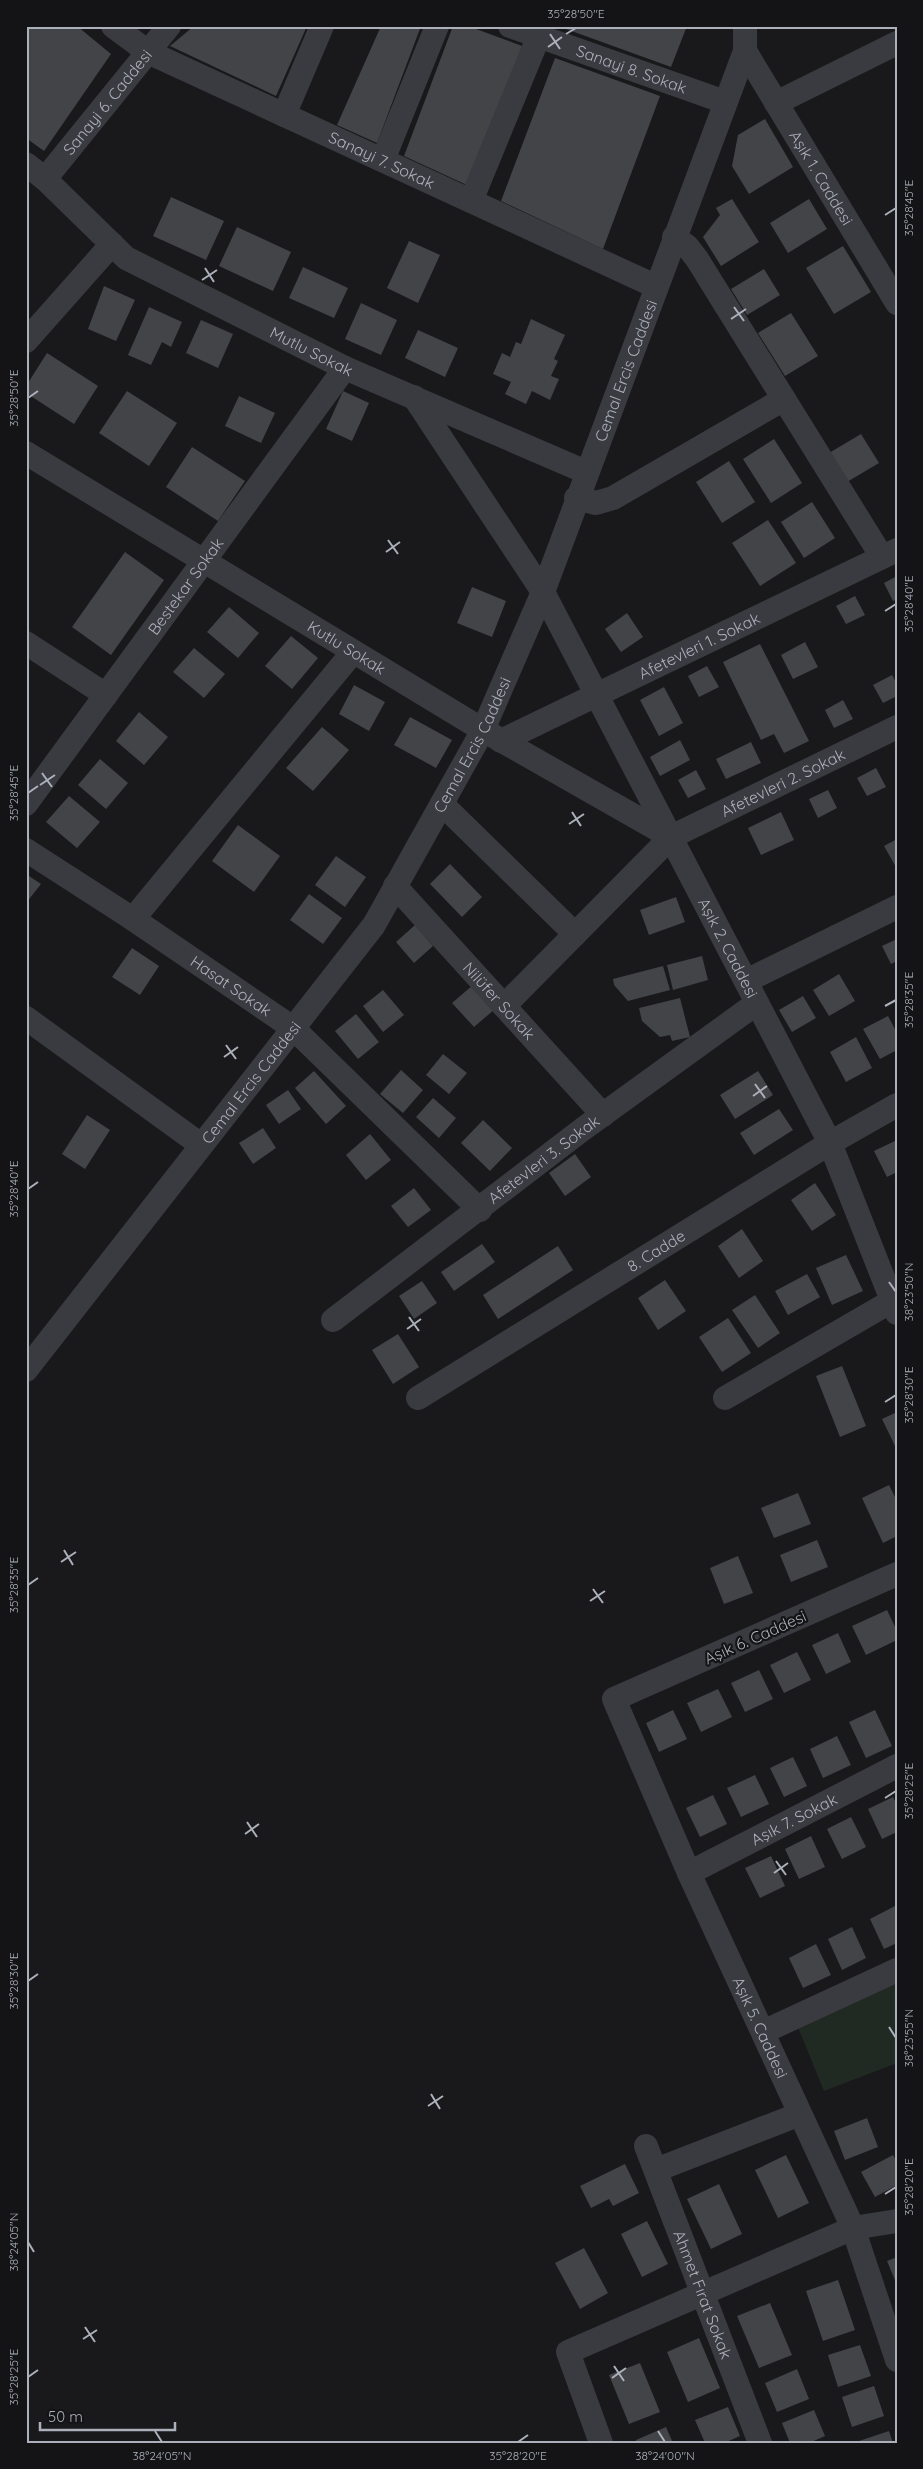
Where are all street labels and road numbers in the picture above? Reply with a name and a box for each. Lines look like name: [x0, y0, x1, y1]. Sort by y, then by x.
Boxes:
street label: Sanayi 8. Sokak: [574, 40, 690, 98]
street label: Sanayi 6. Caddesi: [59, 45, 156, 159]
street label: Sanayi 7. Sokak: [326, 127, 438, 193]
street label: Aşık 1. Caddesi: [785, 127, 858, 229]
street label: Cemal Ercis Caddesi: [590, 297, 661, 444]
street label: Mutlu Sokak: [267, 322, 356, 380]
street label: Bestekar Sokak: [143, 534, 228, 639]
street label: Afetevleri 1. Sokak: [635, 608, 763, 683]
street label: Kutlu Sokak: [304, 616, 389, 679]
street label: Cemal Ercis Caddesi: [429, 674, 515, 816]
street label: Afetevleri 2. Sokak: [718, 744, 848, 821]
street label: Aşık 2. Caddesi: [694, 894, 763, 1001]
street label: Hasat Sokak: [187, 951, 275, 1020]
street label: Nilüfer Sokak: [459, 958, 540, 1044]
street label: Cemal Ercis Caddesi: [197, 1017, 305, 1148]
street label: Afetevleri 3. Sokak: [484, 1110, 603, 1208]
street label: 8. Cadde: [623, 1225, 689, 1276]
street label: Aşık 6. Caddesi: [701, 1606, 809, 1668]
street label: Aşık 7. Sokak: [747, 1789, 840, 1849]
street label: Aşık 5. Caddesi: [728, 1974, 792, 2081]
street label: Ahmet Fırat Sokak: [669, 2227, 737, 2362]

